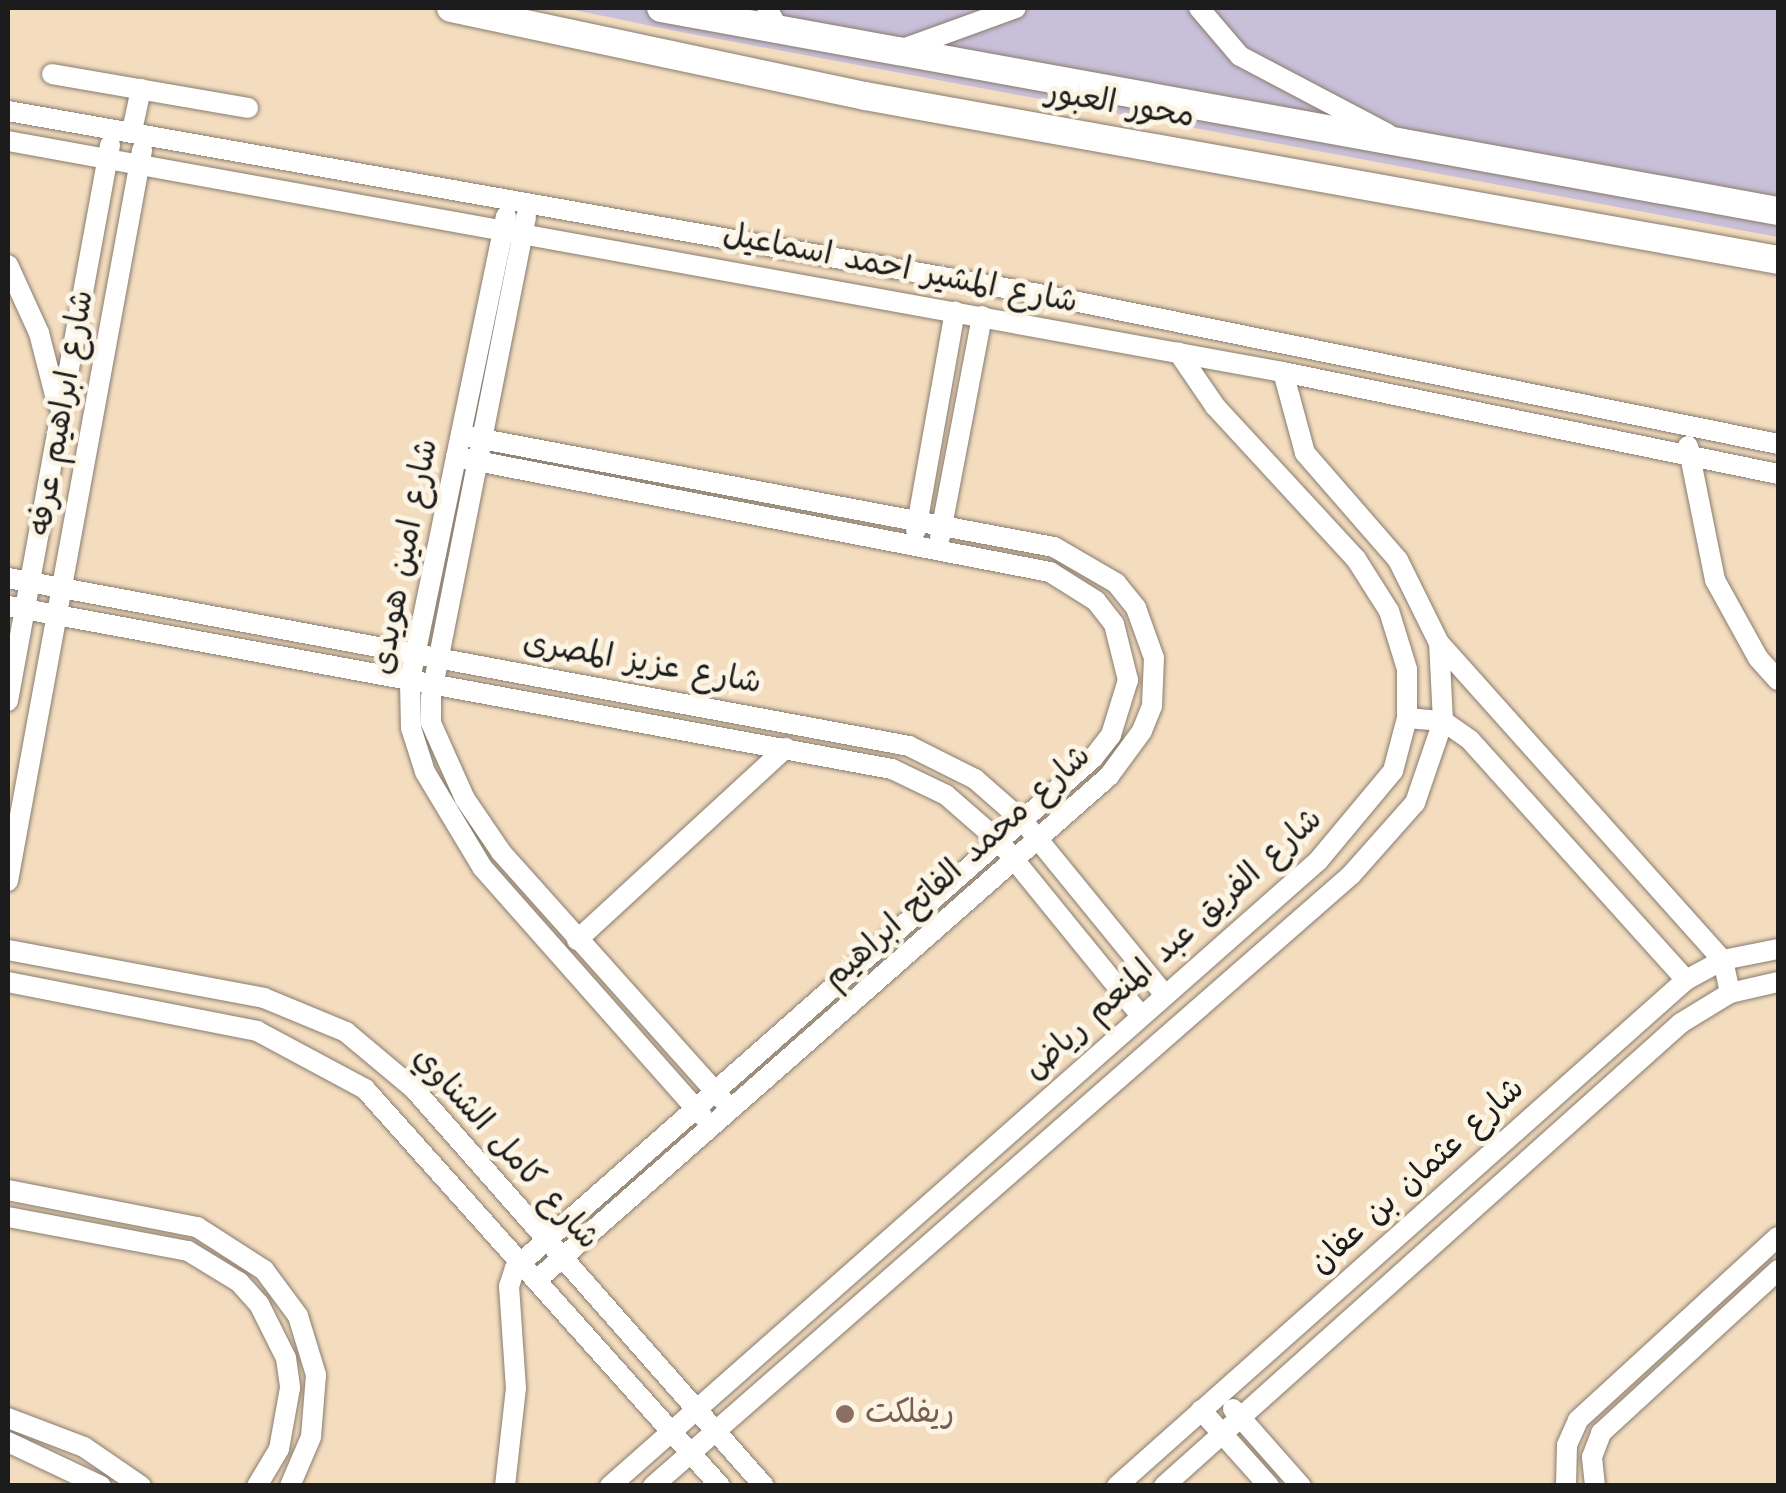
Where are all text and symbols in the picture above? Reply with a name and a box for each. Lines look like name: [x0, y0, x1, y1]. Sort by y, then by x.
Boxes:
street label: محور العبور: [1043, 74, 1197, 138]
street label: شارع المشير احمد اسماعيل: [720, 217, 1080, 323]
street label: شارع ابراهيم عرفه: [23, 287, 103, 539]
street label: شارع امين هويدى: [364, 436, 448, 678]
street label: شارع عزيز المصرى: [520, 624, 764, 704]
street label: شارع محمد الفاتح ابراهيم: [816, 738, 1100, 998]
street label: شارع الفريق عبد المنعم رياض: [1017, 801, 1331, 1089]
street label: شارع كامل الشناوي: [404, 1040, 606, 1258]
street label: شارع عثمان بن عفان: [1303, 1071, 1533, 1283]
place label: ريفلكت: [865, 1395, 954, 1433]
marker: ريفلكت: [834, 1403, 856, 1425]

